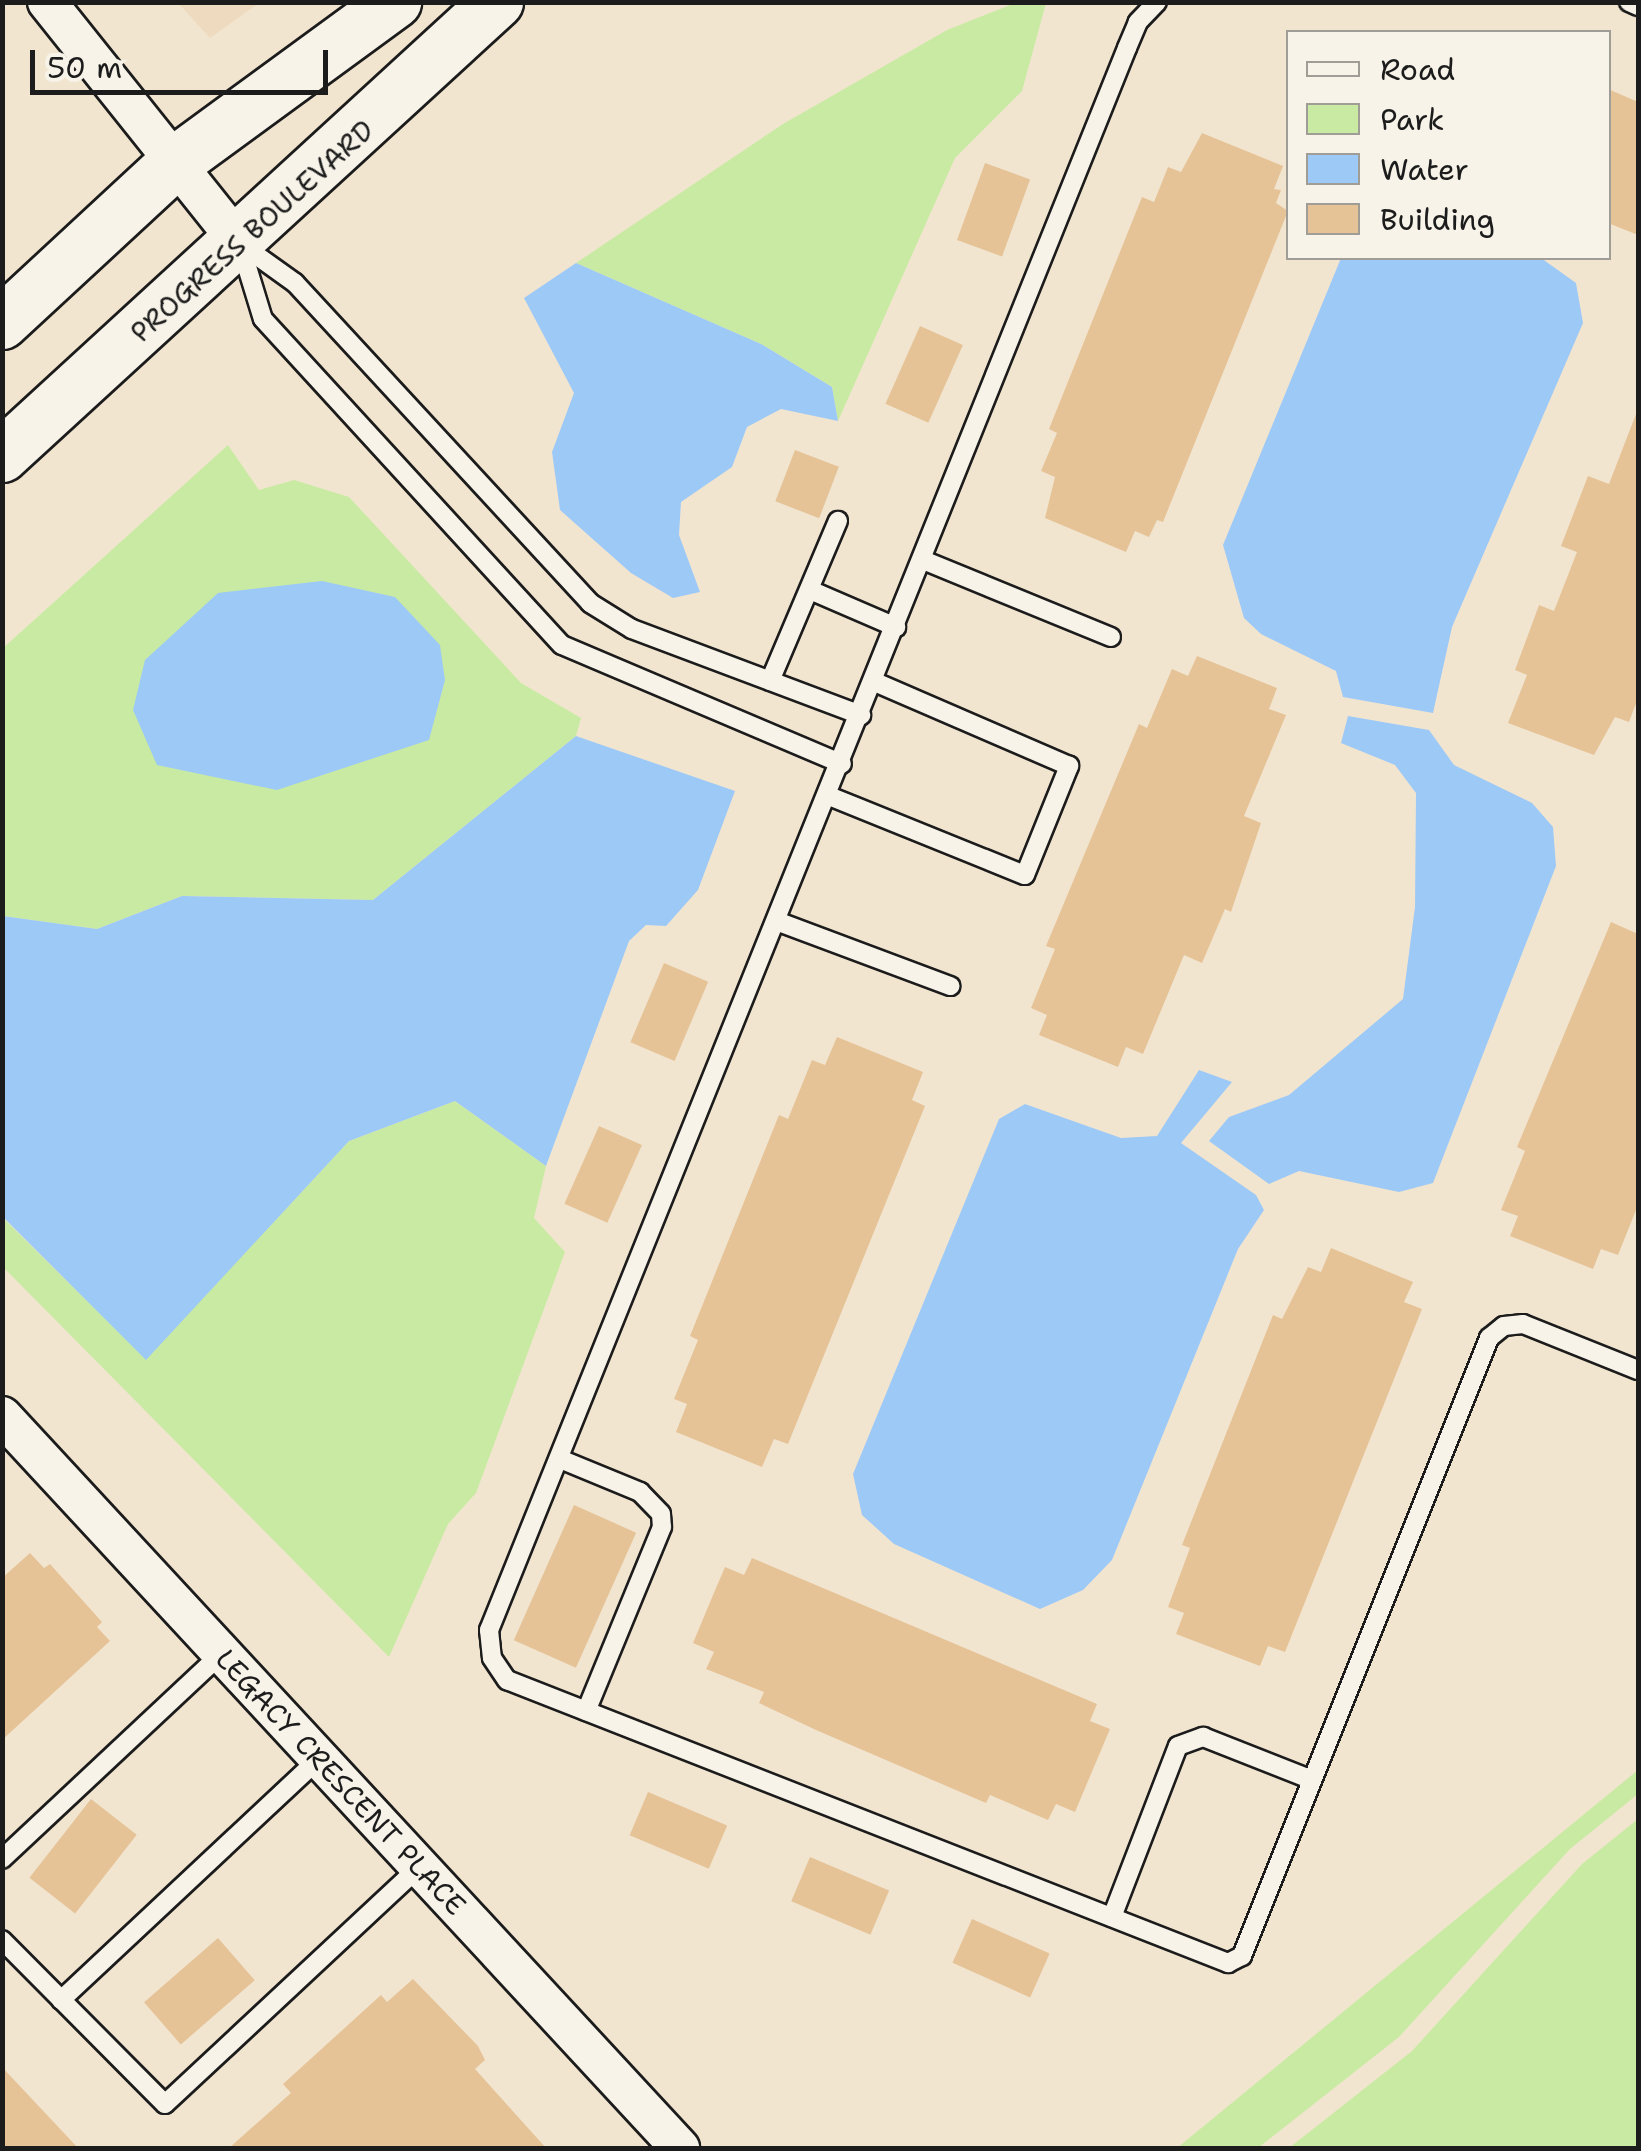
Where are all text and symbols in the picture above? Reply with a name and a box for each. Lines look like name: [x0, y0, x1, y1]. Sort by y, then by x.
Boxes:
scale bar: [35, 30, 332, 92]
legend: [1286, 30, 1611, 260]
text: 50 m: [47, 47, 122, 88]
text: Road: [1380, 49, 1455, 90]
text: Park: [1380, 99, 1444, 140]
street label: PROGRESS BOULEVARD: [124, 113, 380, 349]
text: Water: [1380, 149, 1469, 190]
text: Building: [1380, 199, 1495, 240]
street label: LEGACY CRESCENT PLACE: [209, 1642, 473, 1922]

